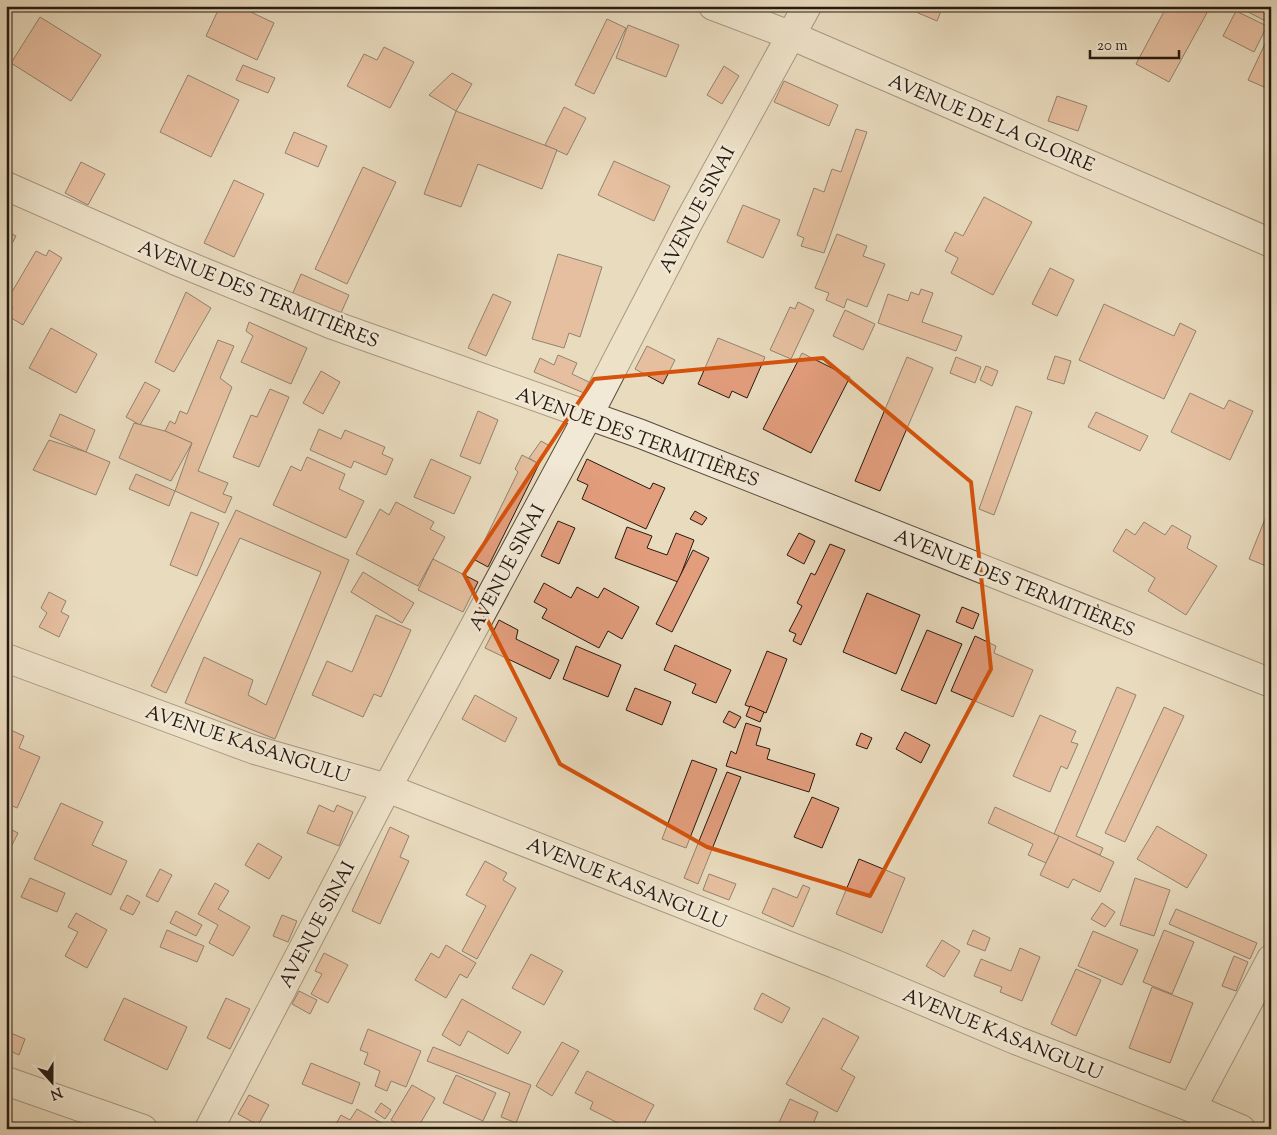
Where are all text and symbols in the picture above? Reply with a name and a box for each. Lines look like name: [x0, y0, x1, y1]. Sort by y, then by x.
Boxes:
scale bar: [1090, 28, 1178, 60]
text: 20 m: [1097, 36, 1128, 57]
street label: AVENUE DE LA GLOIRE: [884, 69, 1099, 180]
street label: AVENUE SINAI: [653, 142, 743, 278]
street label: AVENUE DES TERMITIÈRES: [134, 235, 382, 356]
street label: AVENUE DES TERMITIÈRES: [512, 382, 763, 495]
street label: AVENUE SINAI: [463, 500, 553, 636]
street label: AVENUE DES TERMITIÈRES: [890, 524, 1138, 645]
street label: AVENUE KASANGULU: [142, 700, 353, 791]
street label: AVENUE KASANGULU: [522, 832, 731, 937]
street label: AVENUE SINAI: [273, 857, 363, 993]
street label: AVENUE KASANGULU: [898, 983, 1107, 1088]
north arrow: [28, 1058, 78, 1108]
text: N: [47, 1081, 65, 1104]

